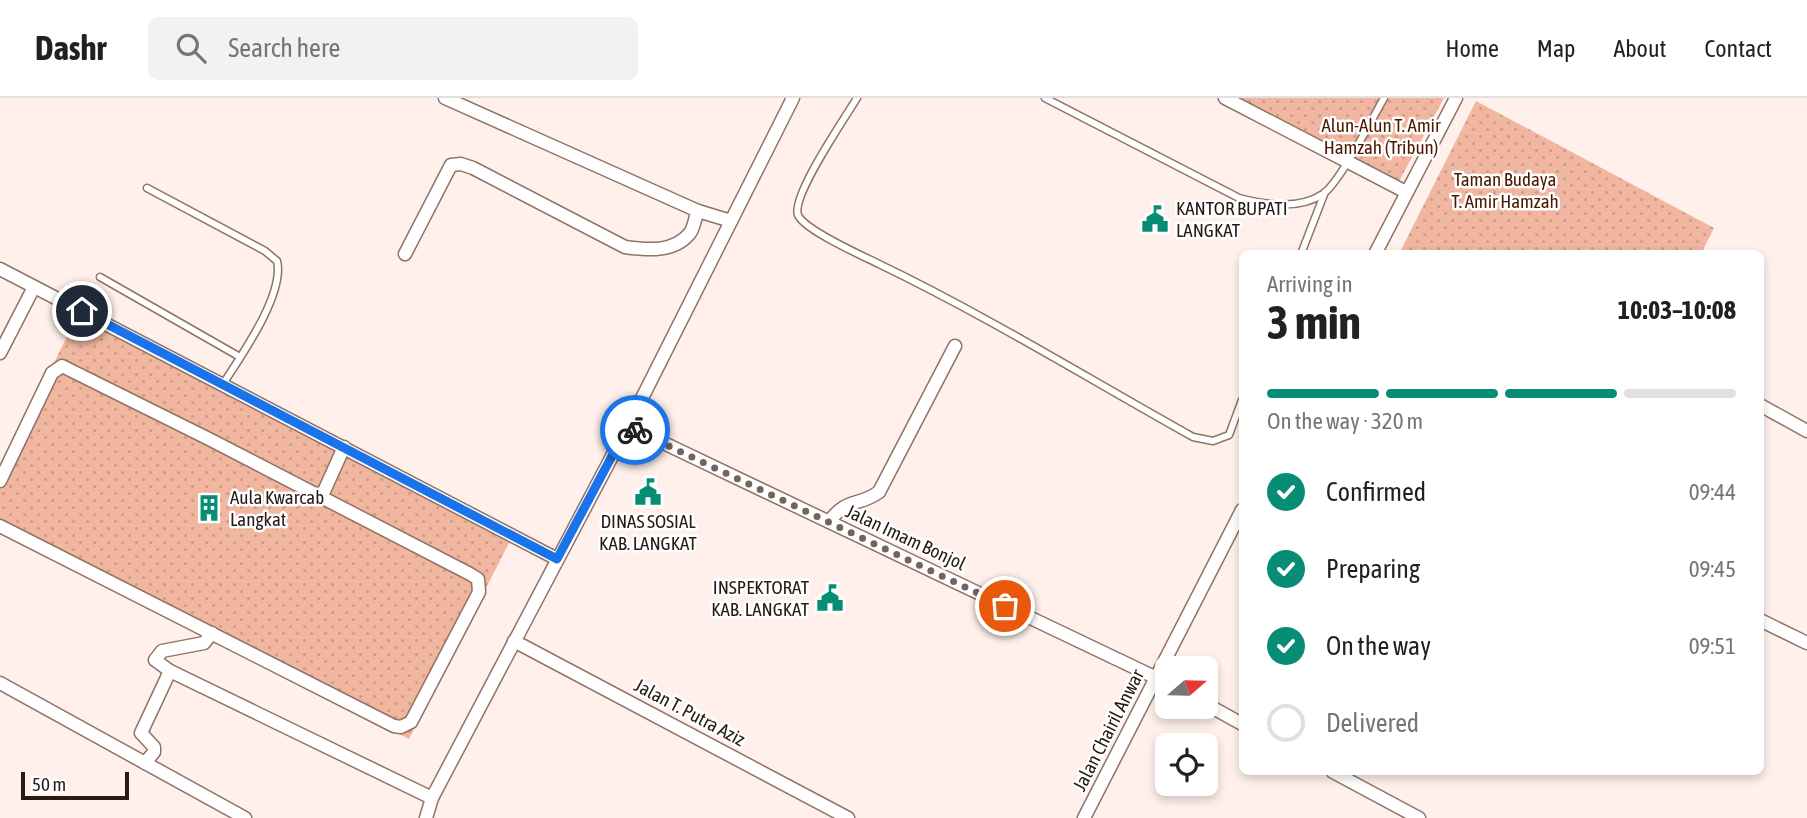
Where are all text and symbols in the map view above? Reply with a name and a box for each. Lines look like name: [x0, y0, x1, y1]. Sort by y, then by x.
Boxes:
search box: [148, 17, 638, 80]
text: Dashr: [35, 29, 106, 67]
icon: search: [172, 29, 210, 67]
text: Search here: [228, 33, 340, 63]
text: Home: [1445, 35, 1499, 62]
text: Map: [1537, 35, 1575, 62]
text: About: [1613, 35, 1666, 62]
text: Contact: [1704, 35, 1772, 62]
park label: Alun-Alun T. Amir Hamzah (Tribun): [1321, 114, 1441, 158]
park label: Taman Budaya T. Amir Hamzah: [1451, 168, 1559, 212]
place label: KANTOR BUPATI LANGKAT: [1176, 197, 1288, 241]
public building icon: KANTOR BUPATI LANGKAT: [1140, 204, 1170, 234]
text: Arriving in: [1267, 271, 1353, 297]
pin: [52, 281, 112, 341]
icon: home: [63, 292, 101, 330]
text: 10:03–10:08: [1618, 295, 1736, 325]
text: 3 min: [1267, 296, 1361, 349]
courier: [600, 395, 670, 465]
text: On the way · 320 m: [1267, 408, 1423, 434]
icon: bike: [616, 411, 654, 449]
icon: check: [1267, 473, 1305, 511]
public building icon: DINAS SOSIAL KAB. LANGKAT: [633, 477, 663, 507]
text: Confirmed: [1326, 477, 1426, 507]
text: 09:44: [1689, 479, 1736, 505]
place label: Aula Kwarcab Langkat: [230, 486, 324, 530]
building icon: Aula Kwarcab Langkat: [194, 493, 224, 523]
street label: Jalan Imam Bonjol: [843, 500, 969, 574]
place label: DINAS SOSIAL KAB. LANGKAT: [599, 510, 698, 554]
icon: check: [1267, 550, 1305, 588]
text: Preparing: [1326, 554, 1420, 584]
text: 09:45: [1689, 556, 1736, 582]
place label: INSPEKTORAT KAB. LANGKAT: [711, 576, 810, 620]
pin: [975, 576, 1035, 636]
public building icon: INSPEKTORAT KAB. LANGKAT: [815, 583, 845, 613]
icon: bag: [986, 587, 1024, 625]
icon: check: [1267, 627, 1305, 665]
text: On the way: [1326, 631, 1431, 661]
text: 09:51: [1689, 633, 1736, 659]
north arrow: [1155, 656, 1218, 719]
map controls: [1155, 656, 1218, 796]
street label: Jalan Chairil Anwar: [1068, 665, 1148, 794]
street label: Jalan T. Putra Aziz: [631, 674, 749, 750]
text: Delivered: [1326, 708, 1419, 738]
button: locate: [1155, 733, 1218, 796]
scale bar: [21, 769, 130, 801]
text: 50 m: [32, 773, 66, 795]

